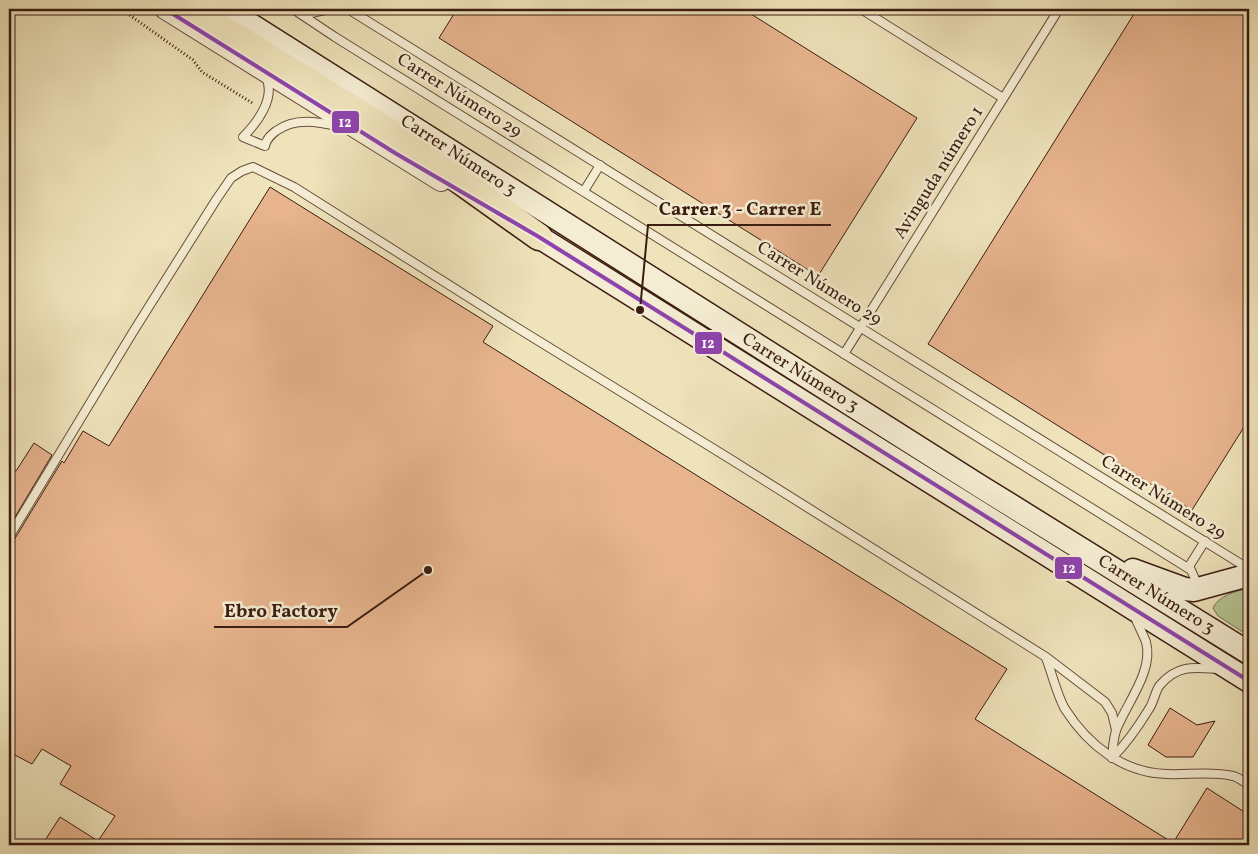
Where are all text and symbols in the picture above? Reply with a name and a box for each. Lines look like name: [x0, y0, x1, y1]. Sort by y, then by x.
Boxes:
street label: Carrer Número 29: [392, 48, 526, 144]
street label: Avinguda número 1: [888, 102, 990, 244]
street label: Carrer Número 3: [395, 109, 521, 203]
line badge: 12: [331, 110, 360, 134]
text: 12: [339, 114, 351, 133]
callout: Carrer 3 - Carrer E: [648, 191, 831, 225]
text: Carrer 3 - Carrer E: [659, 197, 821, 223]
street label: Carrer Número 29: [752, 236, 886, 332]
street label: Carrer Número 3: [737, 327, 863, 419]
line badge: 12: [694, 331, 723, 355]
text: 12: [702, 335, 714, 354]
street label: Carrer Número 29: [1096, 450, 1230, 546]
street label: Carrer Número 3: [1093, 549, 1219, 641]
line badge: 12: [1054, 556, 1083, 580]
text: 12: [1063, 560, 1075, 579]
callout: Ebro Factory: [214, 593, 347, 627]
text: Ebro Factory: [224, 599, 338, 625]

